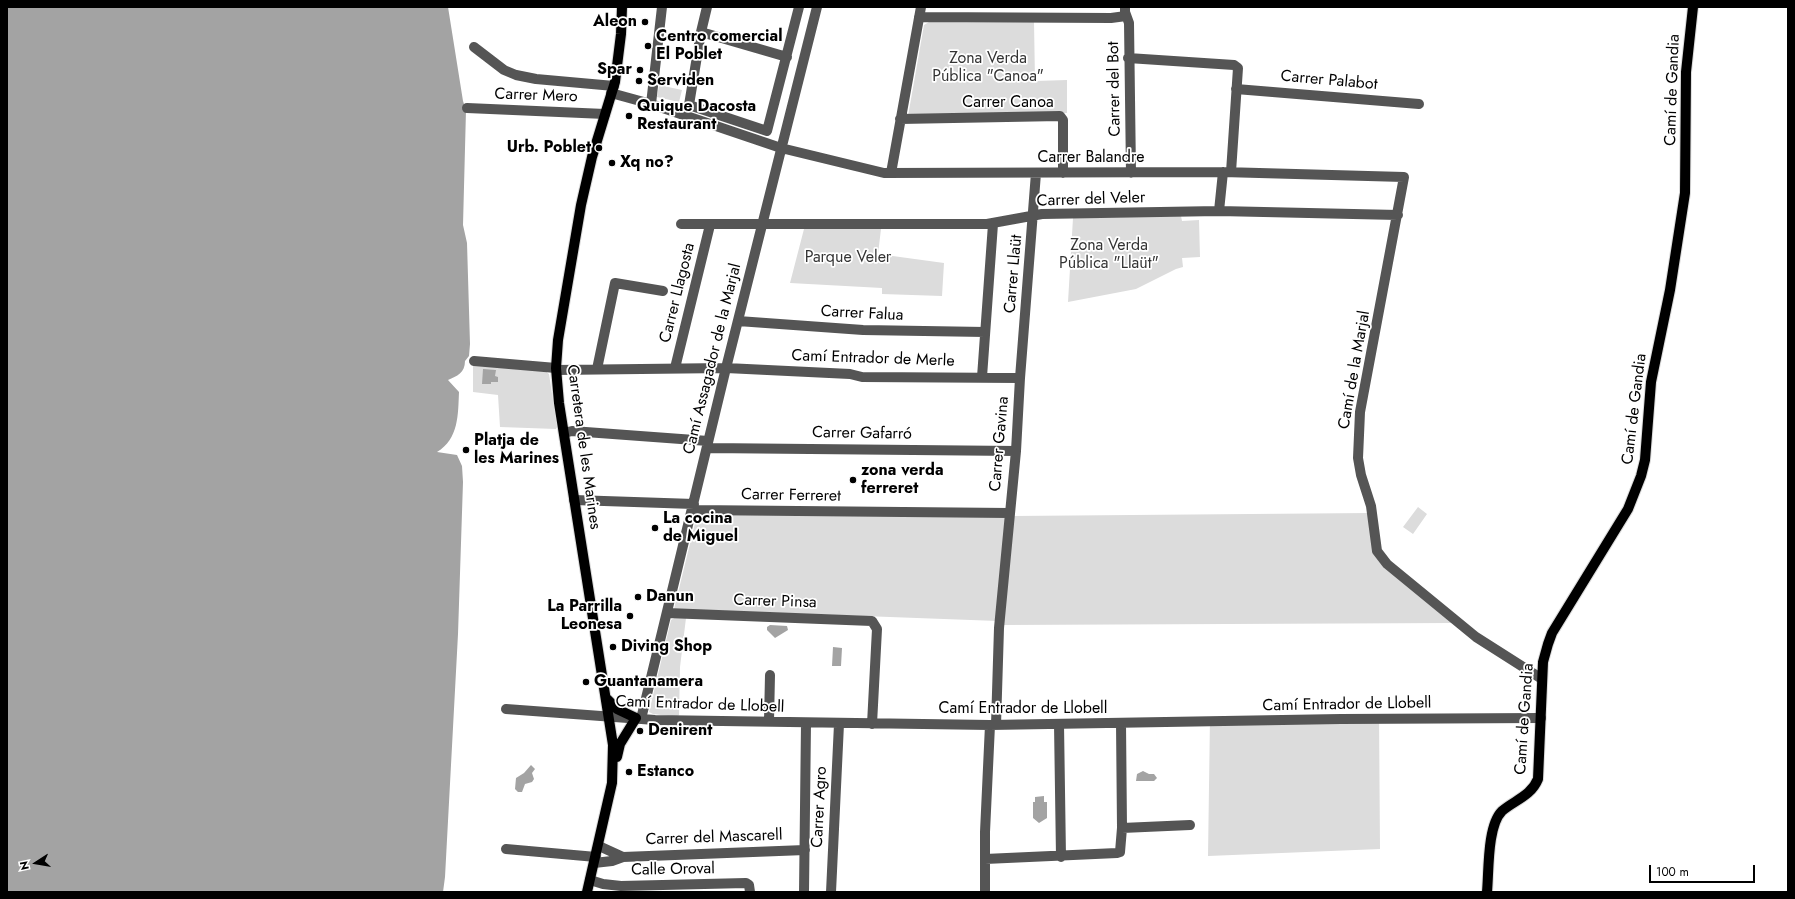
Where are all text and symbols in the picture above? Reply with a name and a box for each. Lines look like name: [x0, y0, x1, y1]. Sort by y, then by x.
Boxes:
place label: Aleon: [593, 12, 637, 32]
marker: Aleon: [640, 17, 650, 27]
place label: Centro comercial El Poblet: [656, 27, 782, 65]
street label: Camí de Gandia: [1661, 34, 1685, 146]
marker: Centro comercial El Poblet: [643, 41, 653, 51]
street label: Carrer del Bot: [1105, 41, 1125, 137]
park label: Zona Verda Pública "Canoa": [932, 49, 1044, 87]
place label: Spar: [597, 60, 632, 80]
marker: Spar: [635, 65, 645, 75]
street label: Carrer Palabot: [1280, 67, 1378, 95]
place label: Serviden: [647, 71, 714, 91]
marker: Serviden: [634, 76, 644, 86]
street label: Carrer Mero: [494, 85, 578, 107]
street label: Carrer Canoa: [962, 93, 1054, 113]
place label: Quique Dacosta Restaurant: [637, 97, 756, 135]
marker: Quique Dacosta Restaurant: [624, 111, 634, 121]
place label: Urb. Poblet: [507, 138, 591, 158]
marker: Urb. Poblet: [594, 143, 604, 153]
street label: Carrer Balandre: [1038, 148, 1144, 168]
place label: Xq no?: [620, 153, 674, 173]
marker: Xq no?: [607, 158, 617, 168]
street label: Carrer del Veler: [1036, 189, 1146, 211]
street label: Carrer Llaüt: [1001, 234, 1027, 314]
park label: Zona Verda Pública "Llaüt": [1059, 236, 1159, 274]
street label: Carrer Llagosta: [656, 241, 700, 345]
park label: Parque Veler: [805, 248, 891, 268]
street label: Camí Assagador de la Marjal: [680, 262, 746, 456]
street label: Carrer Falua: [820, 302, 904, 326]
street label: Camí de la Marjal: [1335, 309, 1375, 431]
street label: Camí Entrador de Merle: [791, 347, 955, 371]
street label: Camí de Gandia: [1619, 352, 1651, 466]
street label: Carretera de les Marines: [562, 363, 604, 531]
street label: Carrer Gavina: [986, 396, 1014, 492]
street label: Carrer Gafarró: [812, 424, 912, 444]
place label: Platja de les Marines: [474, 431, 559, 469]
marker: Platja de les Marines: [461, 445, 471, 455]
place label: zona verda ferreret: [861, 461, 944, 499]
marker: zona verda ferreret: [848, 475, 858, 485]
street label: Carrer Ferreret: [741, 486, 841, 506]
place label: La cocina de Miguel: [663, 509, 738, 547]
marker: La cocina de Miguel: [650, 523, 660, 533]
place label: Danun: [646, 587, 694, 607]
street label: Carrer Pinsa: [733, 591, 817, 613]
marker: Danun: [633, 592, 643, 602]
place label: La Parrilla Leonesa: [547, 597, 622, 635]
marker: La Parrilla Leonesa: [625, 611, 635, 621]
place label: Diving Shop: [621, 637, 712, 657]
marker: Diving Shop: [608, 642, 618, 652]
street label: Camí de Gandia: [1512, 663, 1538, 775]
place label: Guantanamera: [594, 672, 703, 692]
marker: Guantanamera: [581, 677, 591, 687]
street label: Camí Entrador de Llobell: [615, 692, 785, 718]
street label: Camí Entrador de Llobell: [1262, 694, 1432, 716]
street label: Camí Entrador de Llobell: [939, 699, 1107, 719]
place label: Denirent: [648, 721, 712, 741]
marker: Denirent: [635, 726, 645, 736]
place label: Estanco: [637, 762, 694, 782]
street label: Carrer Agro: [808, 766, 832, 848]
marker: Estanco: [624, 767, 634, 777]
street label: Carrer del Mascarell: [645, 826, 783, 850]
north arrow: [16, 843, 56, 883]
scale bar: [1651, 857, 1757, 883]
text: N: [16, 860, 33, 871]
street label: Calle Oroval: [631, 860, 715, 880]
text: 100 m: [1656, 863, 1689, 881]

